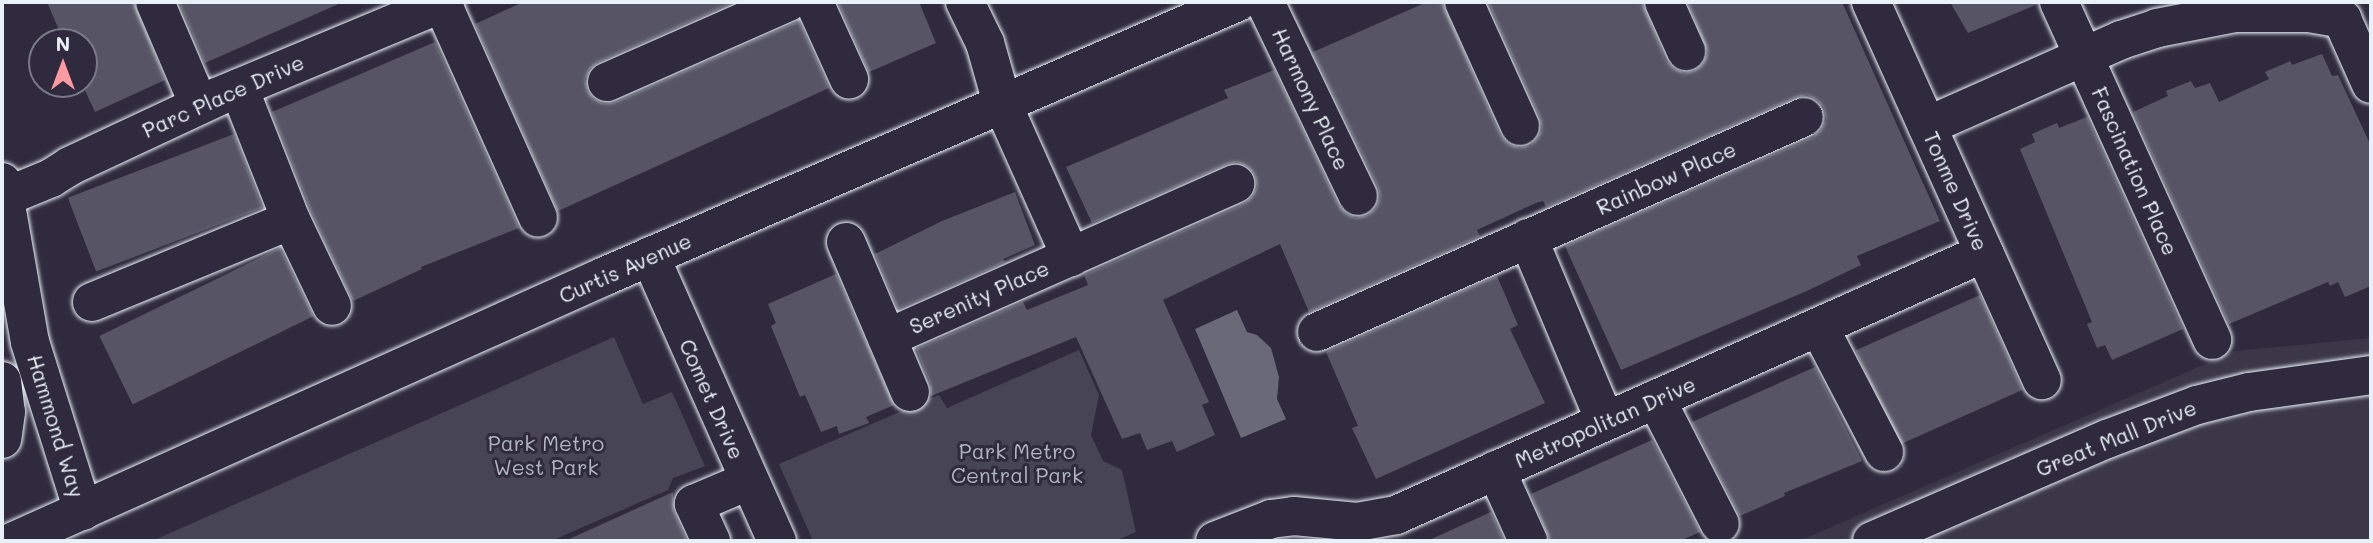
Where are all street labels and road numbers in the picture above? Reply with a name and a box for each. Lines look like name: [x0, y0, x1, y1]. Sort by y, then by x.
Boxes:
street label: Harmony Place: [1267, 24, 1355, 174]
street label: Parc Place Drive: [138, 49, 308, 143]
street label: Fascination Place: [2087, 83, 2183, 259]
street label: Tonme Drive: [1919, 128, 1993, 254]
street label: Rainbow Place: [1592, 136, 1740, 220]
street label: Curtis Avenue: [555, 228, 695, 308]
street label: Serenity Place: [905, 255, 1053, 339]
street label: Comet Drive: [674, 335, 750, 463]
street label: Hammond Way: [22, 351, 90, 501]
street label: Metropolitan Drive: [1511, 371, 1699, 473]
street label: Great Mall Drive: [2032, 394, 2200, 482]

